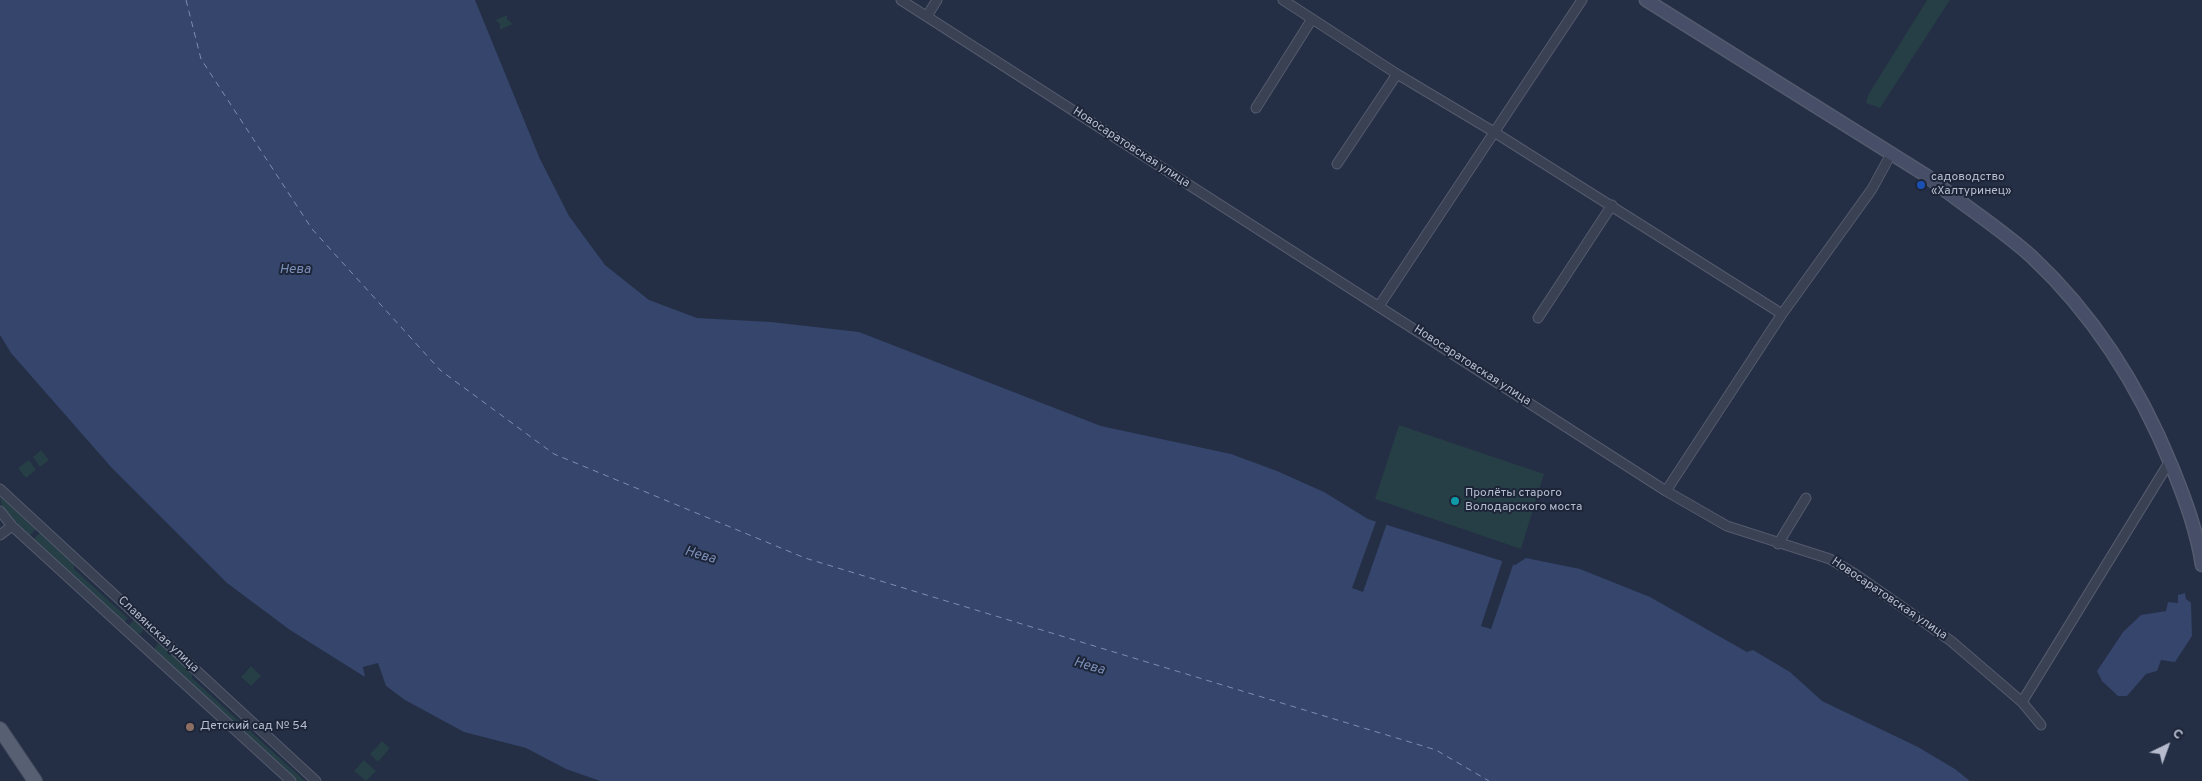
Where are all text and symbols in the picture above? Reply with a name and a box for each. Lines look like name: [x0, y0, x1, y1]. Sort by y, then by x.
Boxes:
street label: Новосаратовская улица: [1070, 105, 1192, 191]
place label: садоводство «Халтуринец»: [1931, 171, 2011, 199]
marker: садоводство «Халтуринец»: [1915, 179, 1927, 191]
water label: Нева: [279, 262, 311, 278]
street label: Новосаратовская улица: [1411, 323, 1533, 409]
place label: Пролёты старого Володарского моста: [1465, 487, 1582, 515]
marker: Пролёты старого Володарского моста: [1449, 495, 1461, 507]
water label: Нева: [683, 544, 717, 568]
street label: Новосаратовская улица: [1828, 555, 1950, 643]
street label: Славянская улица: [115, 594, 201, 676]
water label: Нева: [1072, 655, 1106, 679]
place label: Детский сад № 54: [200, 720, 307, 734]
marker: Детский сад № 54: [184, 721, 196, 733]
north arrow: [2142, 721, 2192, 771]
text: С: [2168, 725, 2186, 744]

